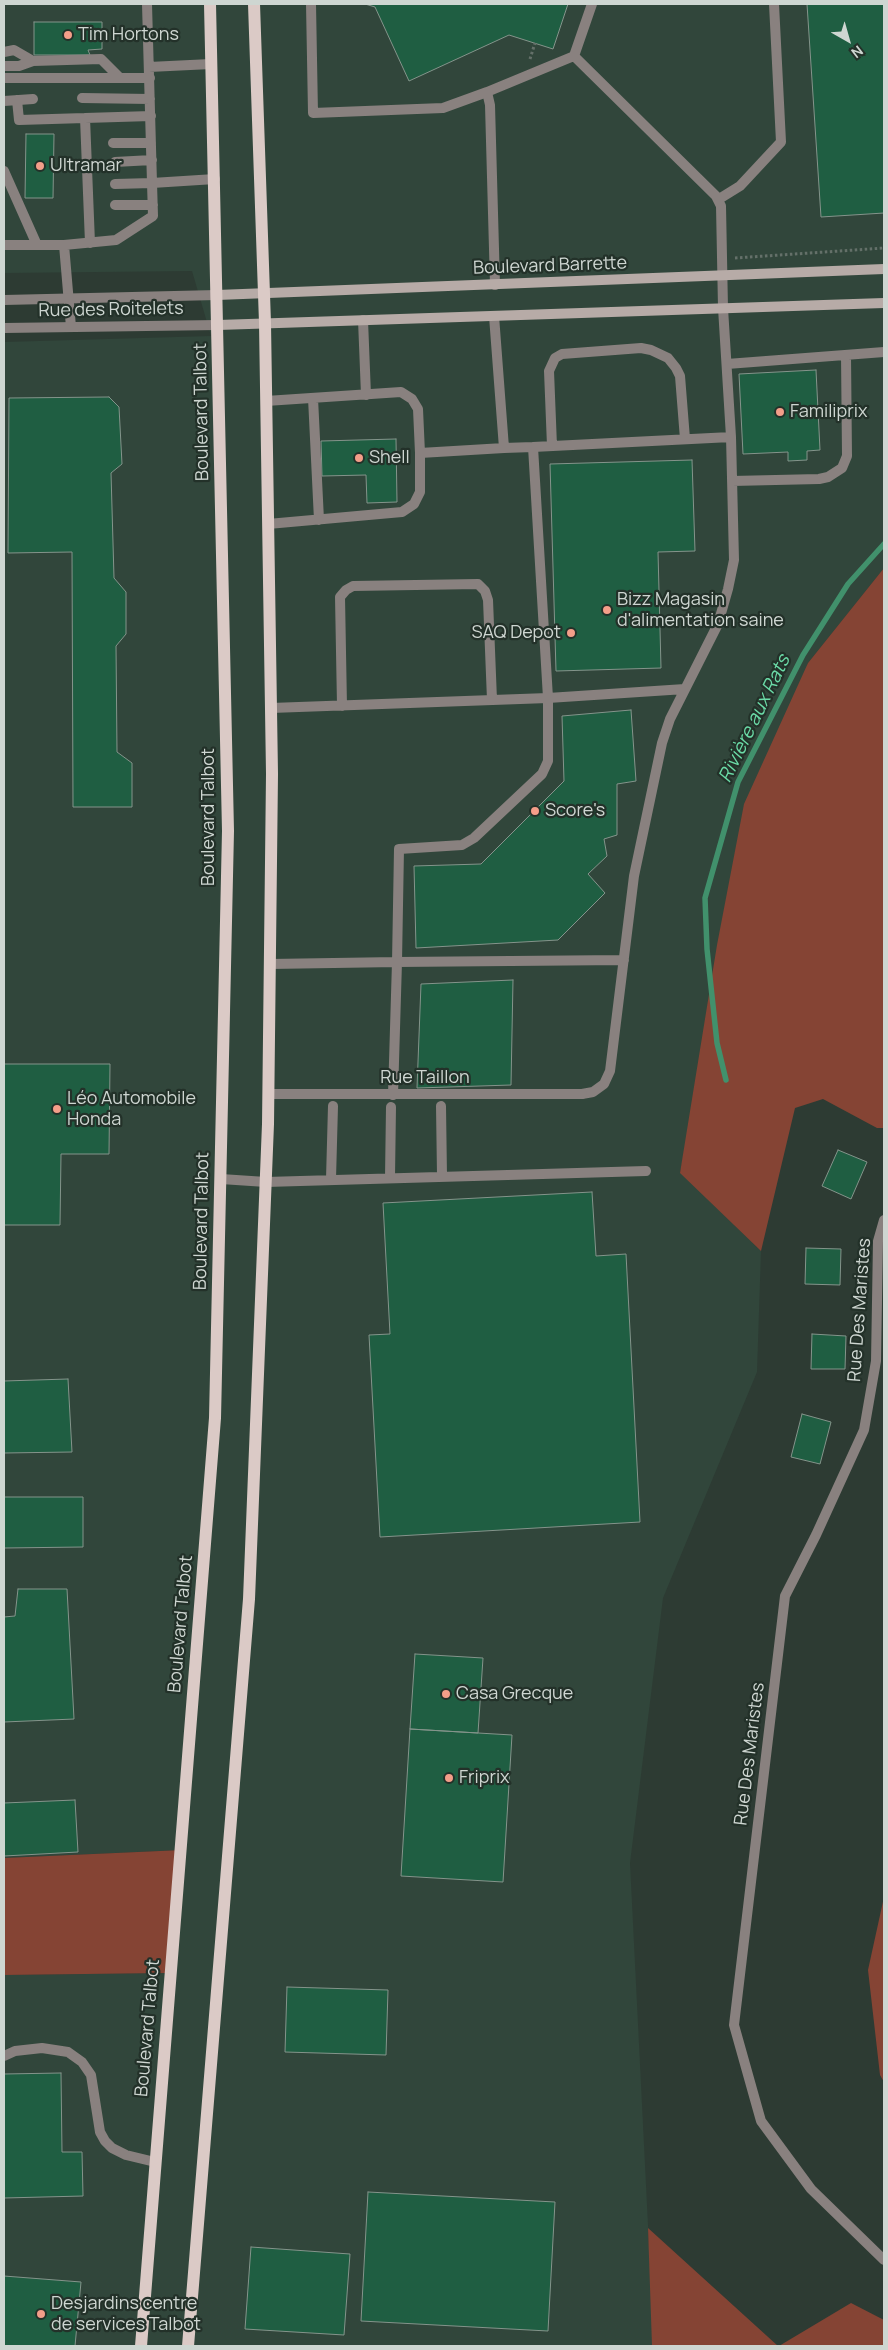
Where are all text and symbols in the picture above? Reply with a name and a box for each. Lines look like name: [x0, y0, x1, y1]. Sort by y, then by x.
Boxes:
north arrow: [823, 15, 873, 65]
place label: Tim Hortons: [78, 24, 179, 46]
marker: Tim Hortons: [62, 29, 74, 41]
text: N: [848, 42, 867, 63]
place label: Ultramar: [50, 155, 122, 177]
marker: Ultramar: [34, 160, 46, 172]
street label: Boulevard Barrette: [473, 253, 627, 279]
street label: Rue des Roitelets: [38, 298, 184, 322]
street label: Boulevard Talbot: [190, 343, 214, 481]
place label: Familiprix: [790, 401, 867, 423]
marker: Familiprix: [774, 406, 786, 418]
place label: Shell: [369, 447, 410, 469]
marker: Shell: [353, 452, 365, 464]
place label: Bizz Magasin d'alimentation saine: [617, 589, 784, 632]
marker: Bizz Magasin d'alimentation saine: [601, 604, 613, 616]
place label: SAQ Depot: [471, 622, 561, 644]
marker: SAQ Depot: [565, 627, 577, 639]
water label: Rivière aux Rats: [714, 652, 796, 786]
street label: Boulevard Talbot: [198, 748, 220, 886]
place label: Score's: [545, 800, 605, 822]
marker: Score's: [529, 805, 541, 817]
street label: Rue Taillon: [380, 1067, 470, 1089]
place label: Léo Automobile Honda: [67, 1088, 196, 1130]
marker: Léo Automobile Honda: [51, 1103, 63, 1115]
street label: Boulevard Talbot: [190, 1152, 214, 1290]
street label: Rue Des Maristes: [844, 1237, 876, 1383]
street label: Boulevard Talbot: [164, 1554, 198, 1694]
street label: Rue Des Maristes: [731, 1681, 769, 1827]
place label: Casa Grecque: [456, 1683, 573, 1705]
marker: Casa Grecque: [440, 1688, 452, 1700]
place label: Friprix: [459, 1767, 510, 1789]
marker: Friprix: [443, 1772, 455, 1784]
street label: Boulevard Talbot: [131, 1958, 165, 2098]
place label: Desjardins centre de services Talbot: [51, 2293, 201, 2336]
marker: Desjardins centre de services Talbot: [35, 2308, 47, 2320]

